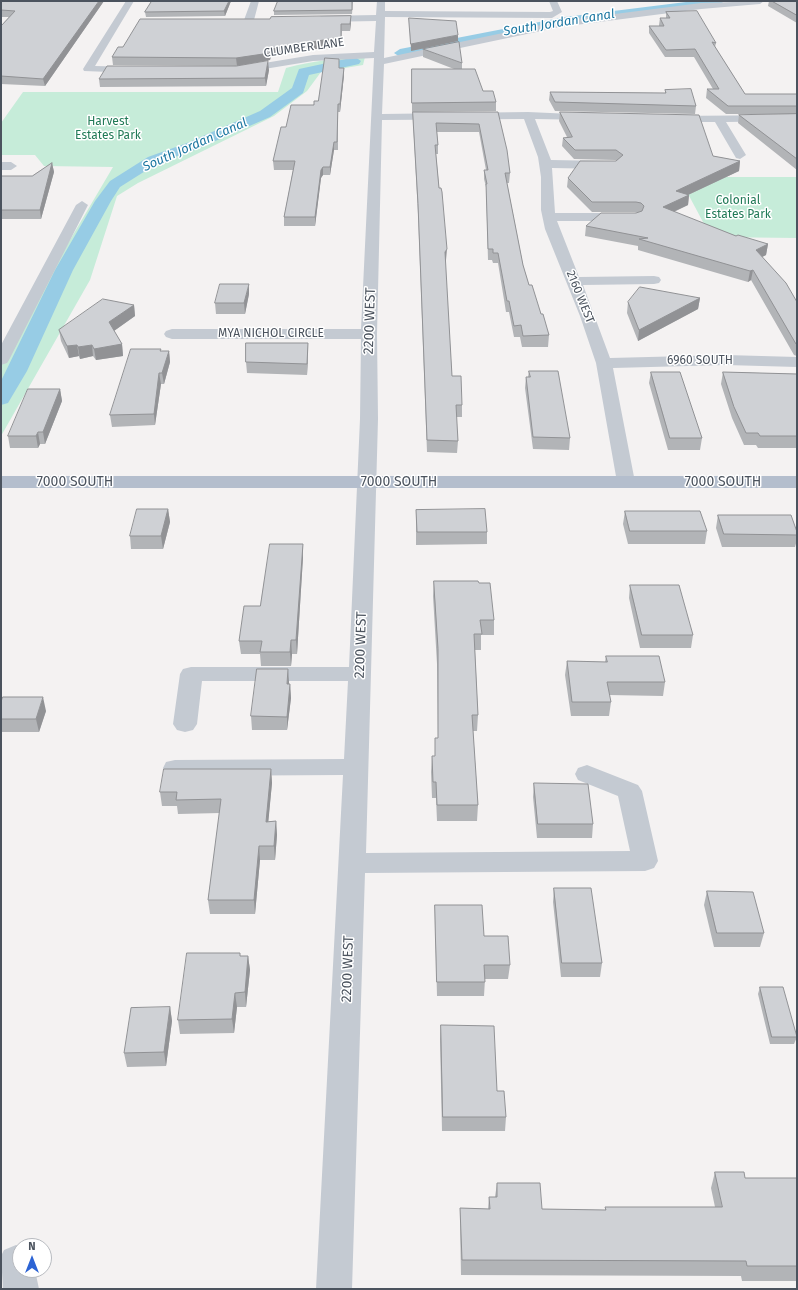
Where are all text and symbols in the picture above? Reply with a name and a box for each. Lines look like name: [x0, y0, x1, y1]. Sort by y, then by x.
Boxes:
water label: South Jordan Canal: [502, 6, 616, 40]
street label: CLUMBER LANE: [263, 35, 345, 61]
park label: Harvest Estates Park: [75, 115, 141, 143]
water label: South Jordan Canal: [140, 115, 250, 175]
park label: Colonial Estates Park: [705, 194, 771, 222]
street label: 2160 WEST: [563, 268, 597, 326]
street label: 2200 WEST: [360, 287, 380, 355]
street label: MYA NICHOL CIRCLE: [218, 327, 324, 341]
street label: 6960 SOUTH: [667, 354, 733, 368]
street label: 7000 SOUTH: [37, 474, 113, 490]
street label: 7000 SOUTH: [361, 474, 437, 490]
street label: 7000 SOUTH: [685, 474, 761, 490]
street label: 2200 WEST: [351, 611, 371, 679]
street label: 2200 WEST: [338, 935, 358, 1003]
north arrow: [12, 1238, 52, 1278]
text: N: [28, 1240, 36, 1253]

